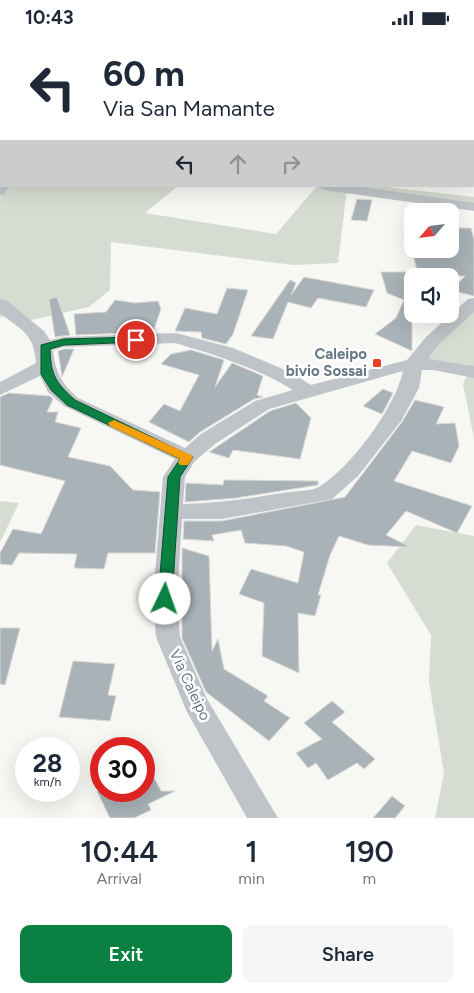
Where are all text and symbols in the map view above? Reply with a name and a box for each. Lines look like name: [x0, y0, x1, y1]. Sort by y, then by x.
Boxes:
text: 10:43: [25, 6, 74, 29]
text: 60 m: [103, 53, 185, 95]
icon: left: [20, 55, 85, 120]
text: Via San Mamante: [103, 95, 275, 122]
icon: left: [171, 150, 199, 178]
icon: ahead: [224, 150, 252, 178]
icon: right: [277, 150, 305, 178]
north arrow: [404, 203, 459, 257]
map controls: [404, 203, 459, 323]
button: sound: [404, 268, 459, 323]
pin: [115, 319, 157, 361]
icon: arrive: [122, 326, 150, 354]
place label: Caleipo bivio Sossai: [286, 345, 367, 380]
marker: Caleipo bivio Sossai: [371, 357, 383, 369]
position arrow: [138, 572, 190, 624]
street label: Via Caleipo: [166, 647, 214, 724]
speed limit sign: 30: [90, 737, 155, 802]
text: 28: [33, 748, 62, 778]
text: km/h: [34, 775, 61, 789]
text: 10:44: [80, 833, 158, 870]
text: 1: [245, 833, 258, 870]
text: 190: [345, 833, 394, 870]
text: Arrival: [97, 869, 142, 888]
text: min: [238, 869, 265, 888]
text: m: [362, 869, 376, 888]
button: Exit: [20, 925, 232, 983]
button: Share: [242, 925, 454, 983]

